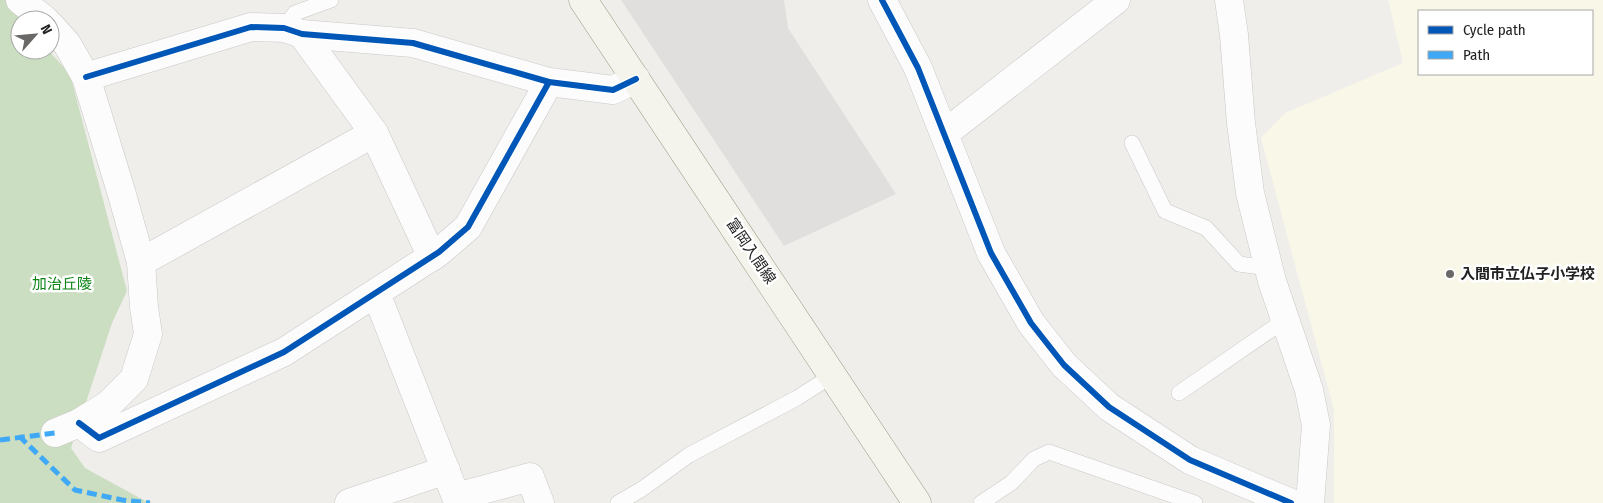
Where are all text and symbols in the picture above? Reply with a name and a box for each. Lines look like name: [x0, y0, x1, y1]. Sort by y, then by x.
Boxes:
north arrow: [10, 10, 60, 60]
legend: [1418, 10, 1593, 75]
text: Cycle path: [1463, 21, 1526, 39]
text: N: [37, 22, 56, 37]
text: Path: [1463, 46, 1490, 64]
street label: 富岡入間線: [723, 215, 779, 287]
place label: 入間市立仏子小学校: [1460, 265, 1595, 283]
marker: 入間市立仏子小学校: [1444, 268, 1456, 280]
park label: 加治丘陵: [32, 275, 92, 293]

